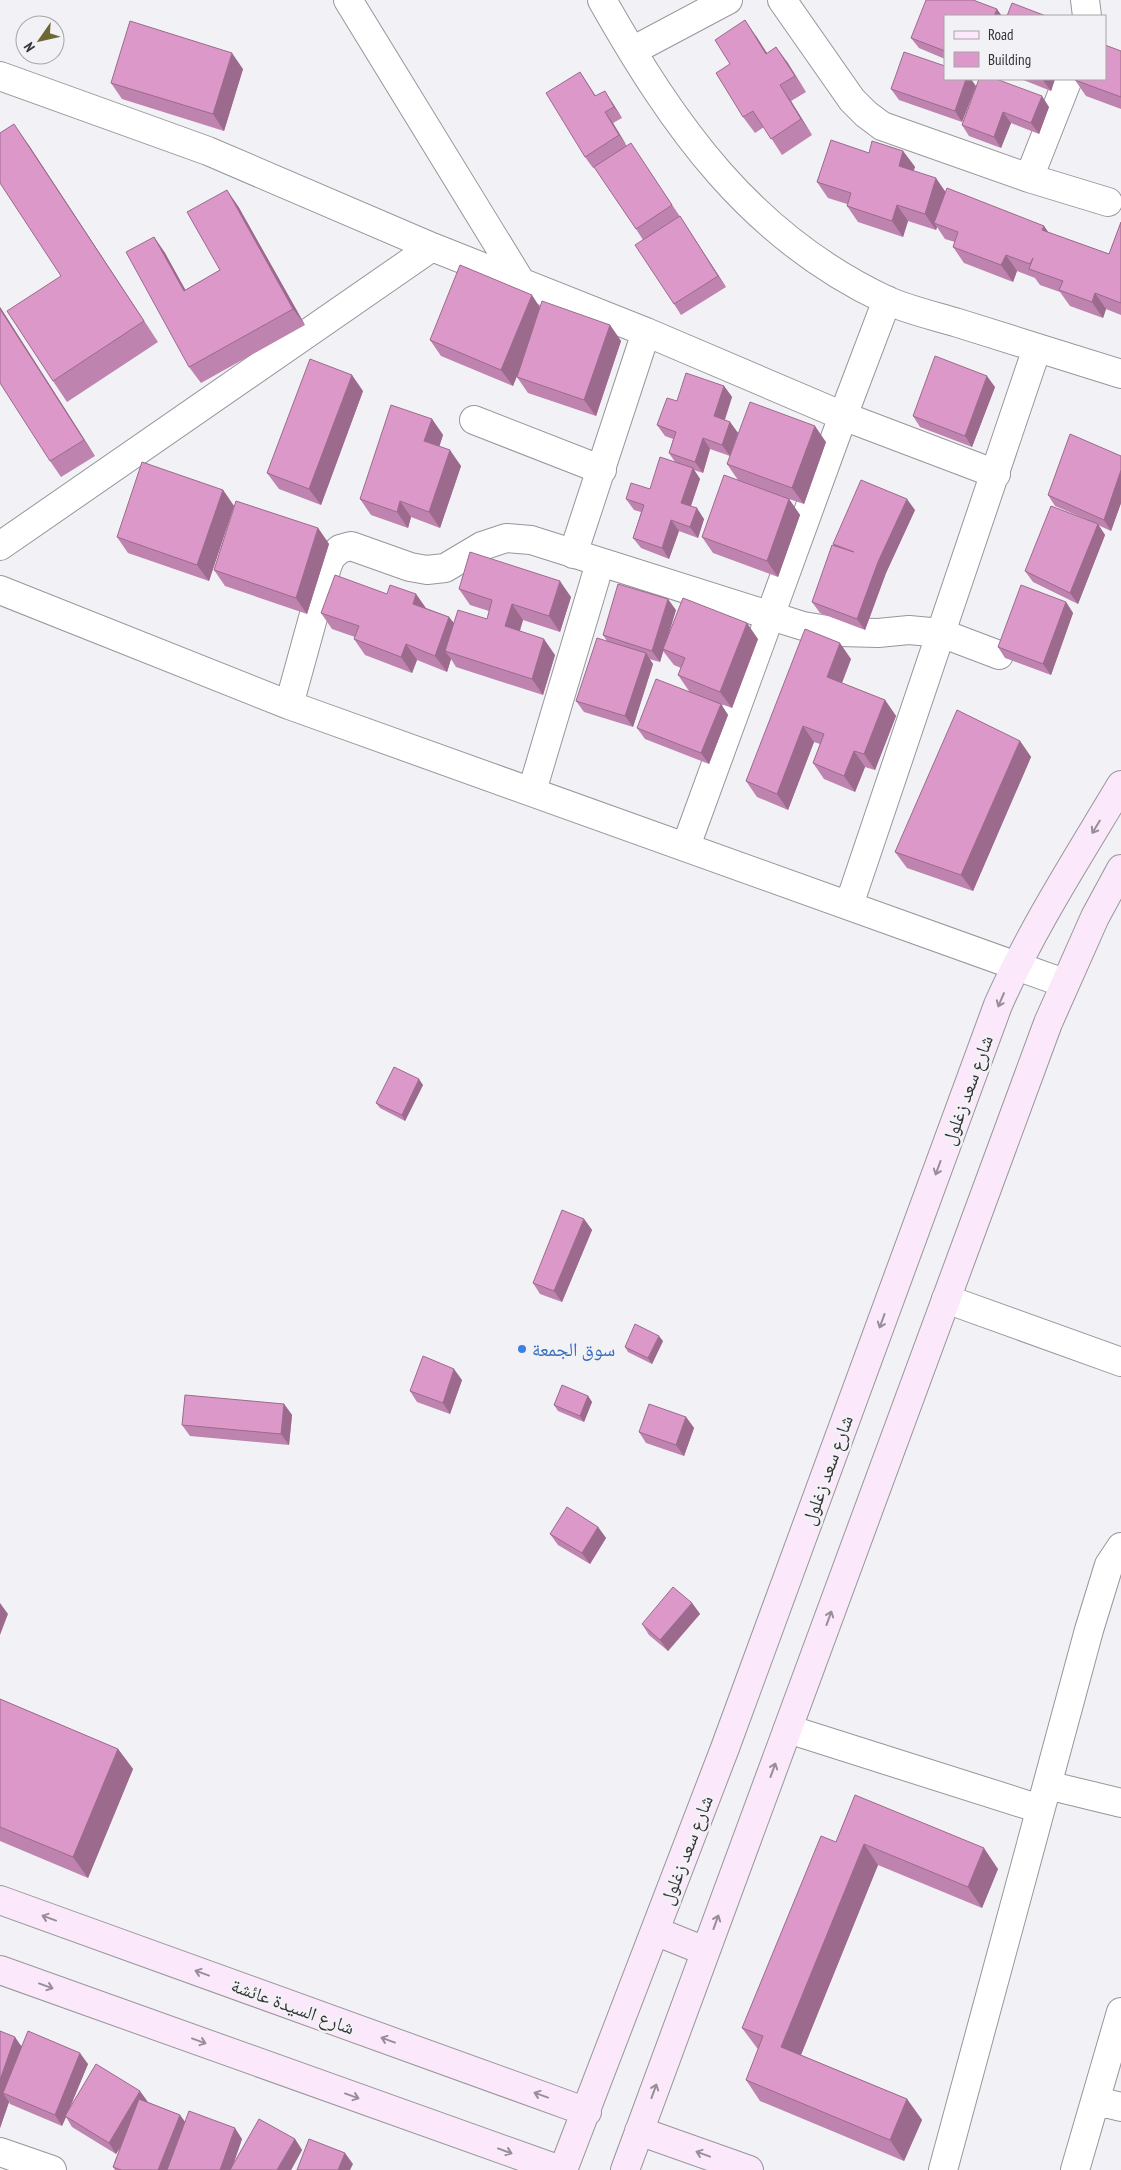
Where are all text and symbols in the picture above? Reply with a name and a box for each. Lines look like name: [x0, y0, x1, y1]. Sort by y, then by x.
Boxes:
north arrow: [15, 15, 65, 65]
legend: [944, 15, 1106, 80]
text: Road: [988, 25, 1014, 44]
text: N: [20, 39, 39, 55]
text: Building: [988, 50, 1031, 69]
one-way arrow: [1090, 819, 1100, 833]
one-way arrow: [995, 992, 1005, 1007]
street label: شارع سعد زغلول: [936, 1032, 998, 1148]
one-way arrow: [933, 1160, 942, 1176]
one-way arrow: [877, 1313, 886, 1328]
place label: سوق الجمعة: [532, 1337, 615, 1361]
marker: سوق الجمعة: [516, 1343, 528, 1355]
street label: شارع سعد زغلول: [796, 1412, 858, 1528]
one-way arrow: [825, 1610, 834, 1626]
one-way arrow: [769, 1763, 778, 1778]
street label: شارع سعد زغلول: [654, 1792, 718, 1908]
one-way arrow: [42, 1913, 58, 1922]
one-way arrow: [712, 1915, 721, 1931]
one-way arrow: [195, 1968, 210, 1977]
street label: شارع السيدة عائشة: [228, 1973, 358, 2039]
one-way arrow: [38, 1982, 54, 1992]
one-way arrow: [381, 2035, 396, 2044]
one-way arrow: [191, 2037, 206, 2046]
one-way arrow: [650, 2084, 659, 2100]
one-way arrow: [534, 2090, 549, 2099]
one-way arrow: [344, 2092, 359, 2101]
one-way arrow: [497, 2146, 513, 2156]
one-way arrow: [696, 2149, 711, 2158]

